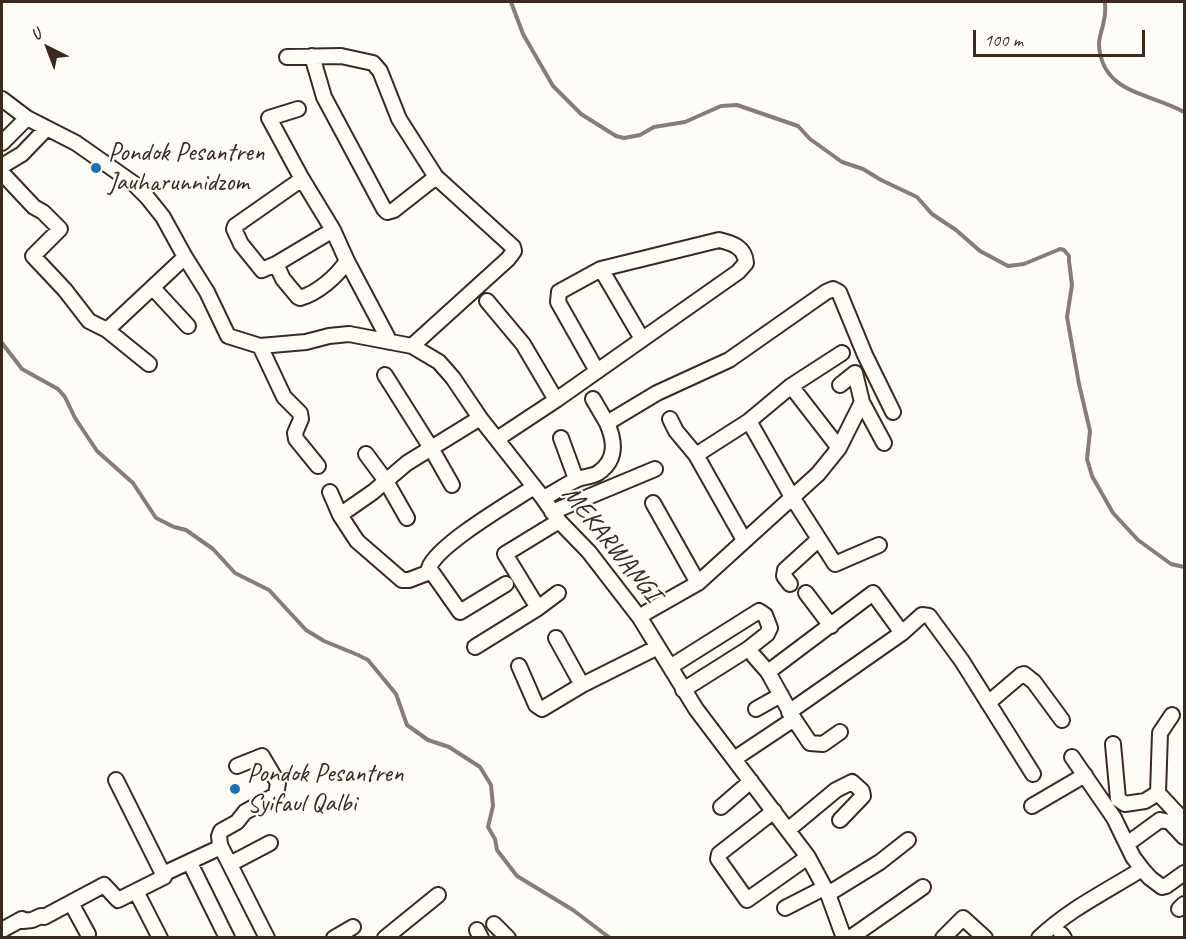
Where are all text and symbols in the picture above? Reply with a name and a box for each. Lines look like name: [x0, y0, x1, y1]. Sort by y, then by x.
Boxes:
north arrow: [18, 18, 78, 78]
scale bar: [976, 18, 1148, 56]
text: U: [26, 25, 46, 45]
text: 100 m: [984, 29, 1023, 51]
place label: Pondok Pesantren Jauharunnidzom: [108, 137, 264, 198]
marker: Pondok Pesantren Jauharunnidzom: [89, 161, 103, 175]
street label: MEKARWANGI: [555, 480, 667, 608]
place label: Pondok Pesantren Syifaul Qalbi: [247, 758, 403, 820]
marker: Pondok Pesantren Syifaul Qalbi: [228, 782, 242, 796]

